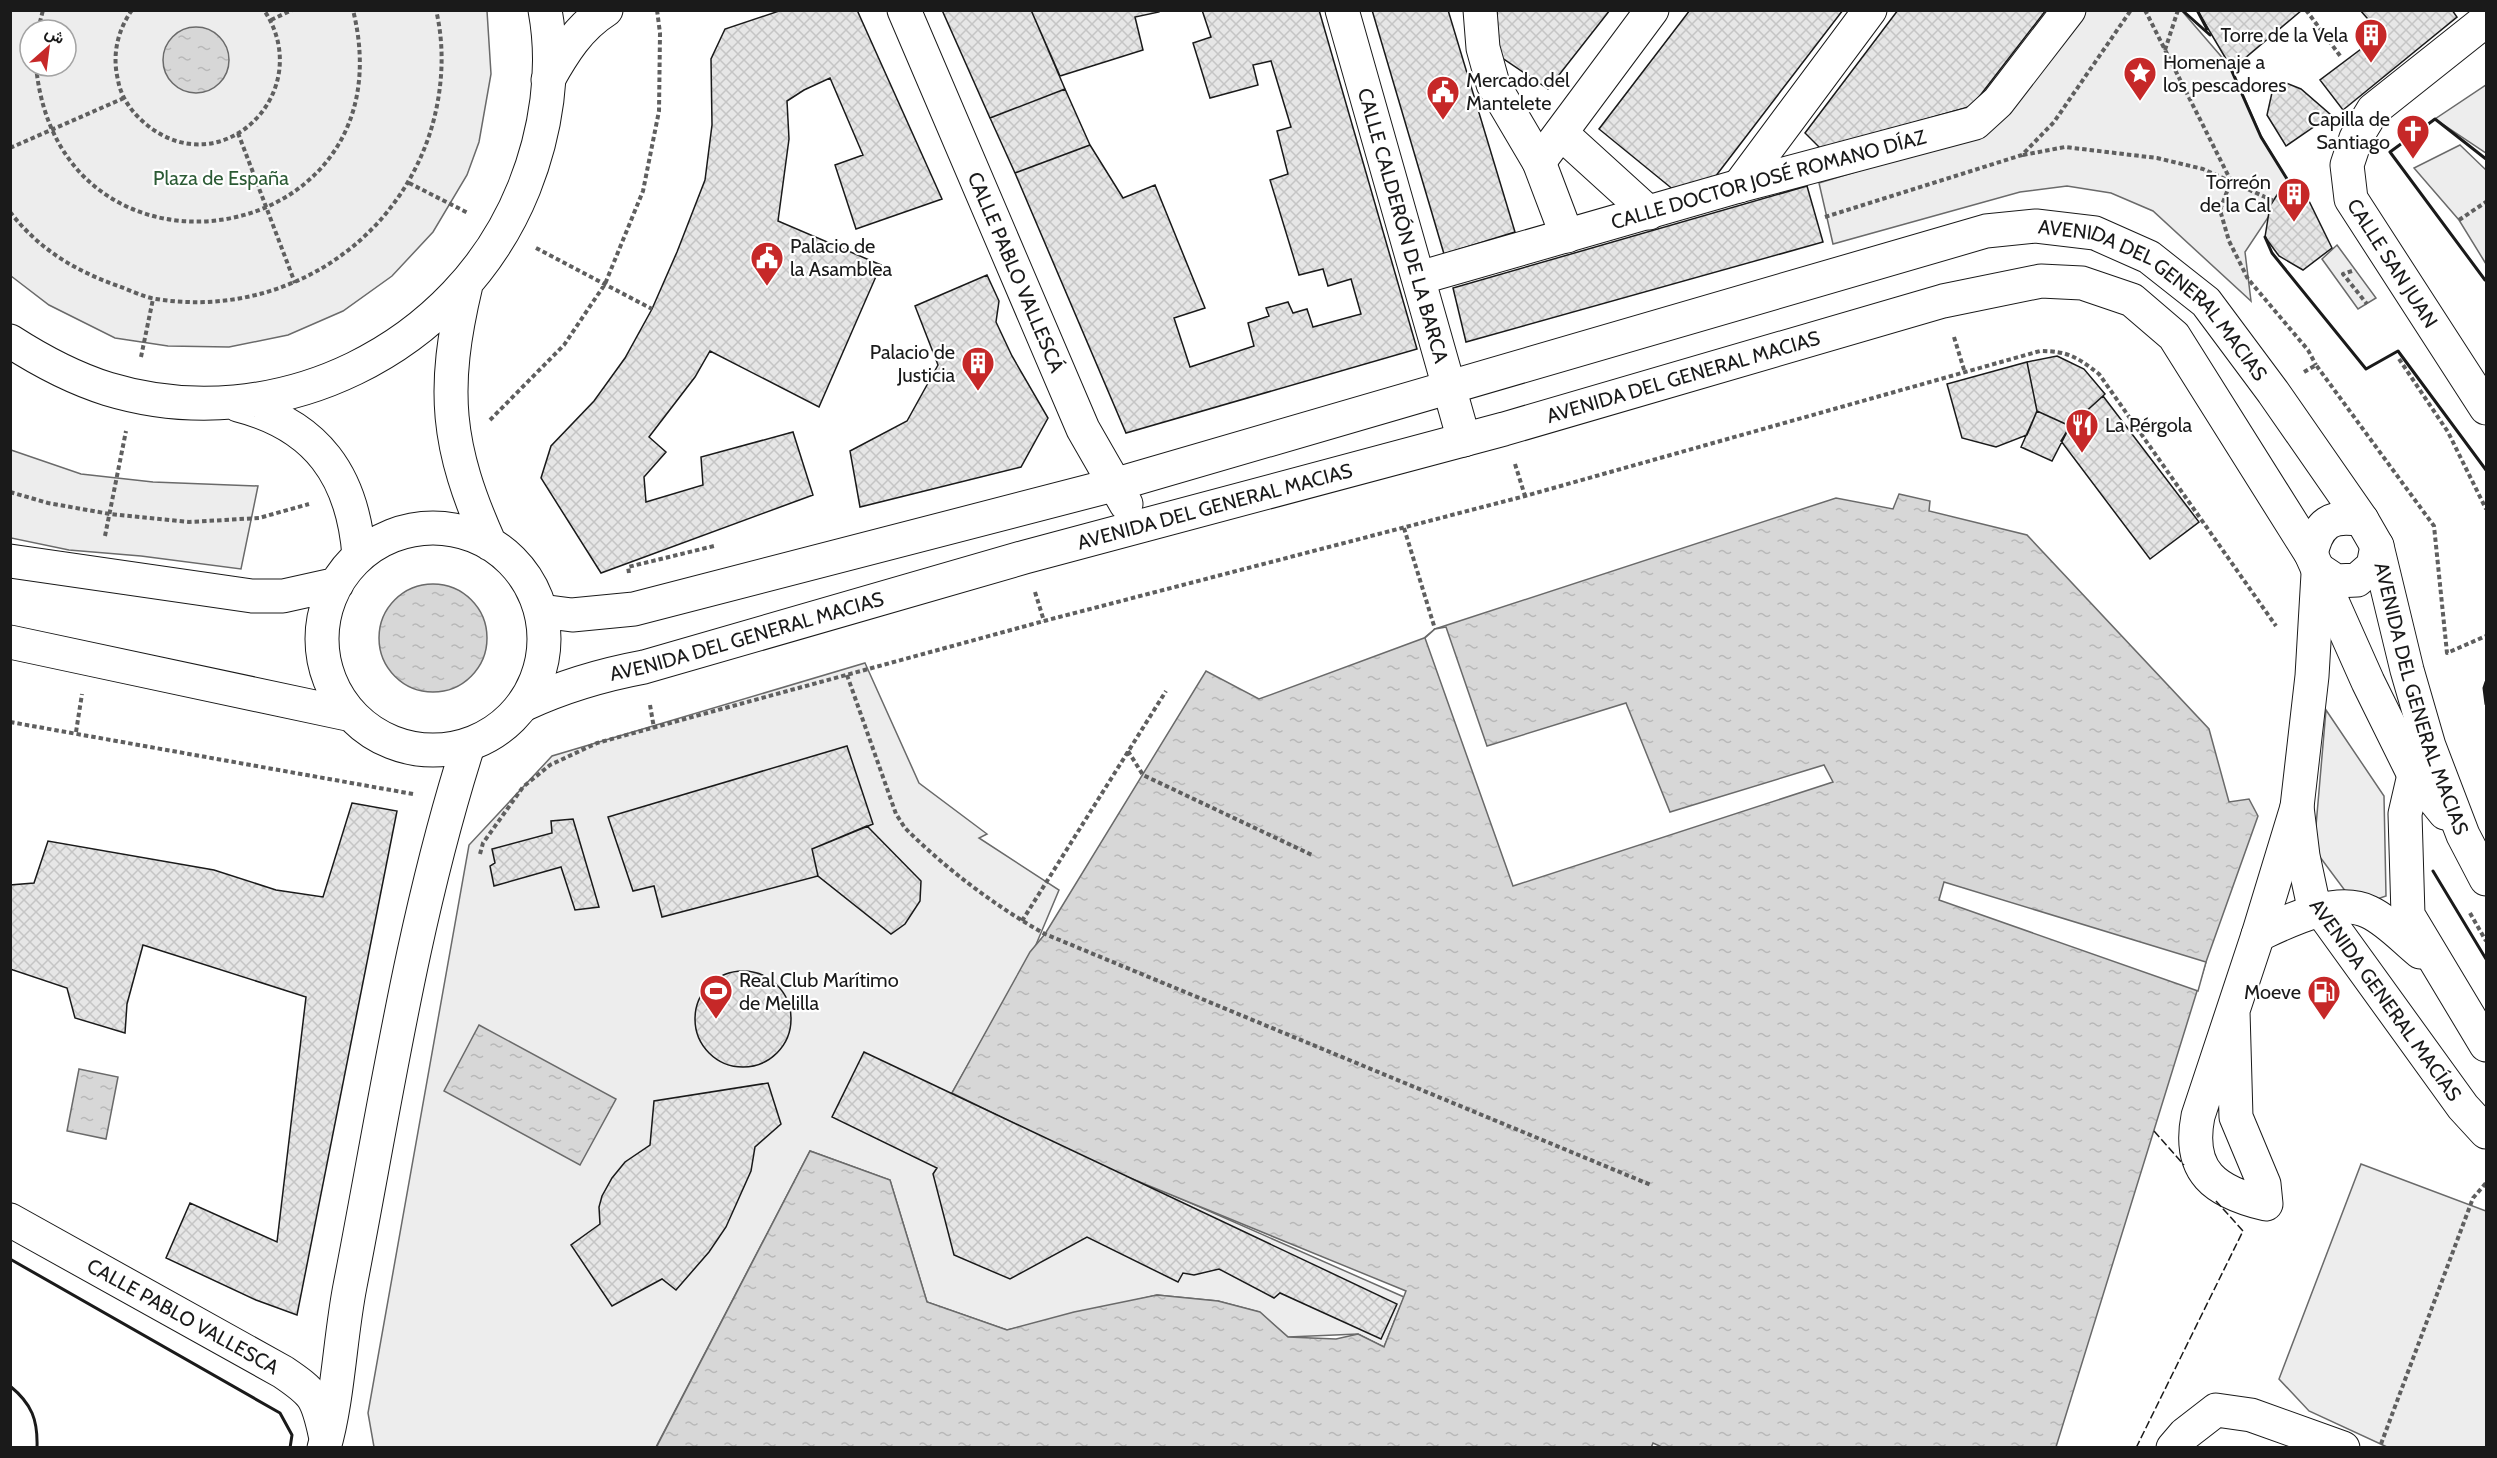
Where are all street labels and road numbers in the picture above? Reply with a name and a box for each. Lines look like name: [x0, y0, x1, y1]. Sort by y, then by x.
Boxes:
street label: CALLE CALDERÓN DE LA BARCA: [1353, 85, 1454, 366]
street label: CALLE DOCTOR JOSÉ ROMANO DÍAZ: [1608, 125, 1928, 234]
street label: CALLE PABLO VALLESCÁ: [963, 168, 1070, 377]
street label: CALLE SAN JUAN: [2342, 194, 2443, 332]
street label: AVENIDA DEL GENERAL MACIAS: [2037, 214, 2272, 386]
street label: AVENIDA DEL GENERAL MACIAS: [1544, 325, 1823, 428]
street label: AVENIDA DEL GENERAL MACIAS: [1075, 458, 1355, 554]
street label: AVENIDA DEL GENERAL MACIAS: [2369, 560, 2474, 838]
street label: AVENIDA DEL GENERAL MACIAS: [607, 586, 887, 686]
street label: AVENIDA GENERAL MACÍAS: [2305, 894, 2467, 1106]
street label: CALLE PABLO VALLESCA: [83, 1253, 284, 1380]

